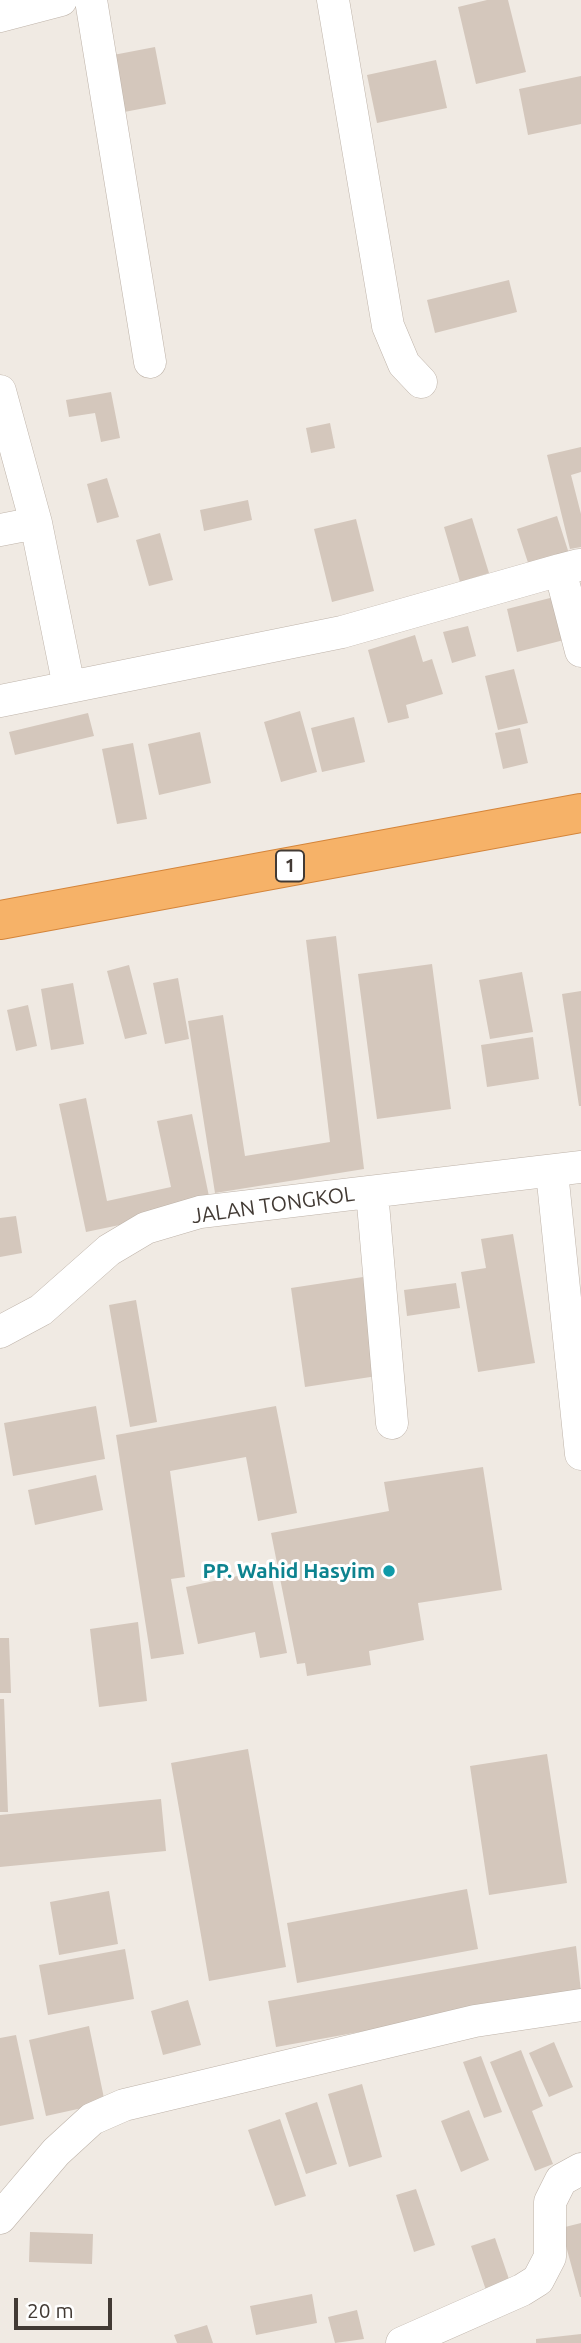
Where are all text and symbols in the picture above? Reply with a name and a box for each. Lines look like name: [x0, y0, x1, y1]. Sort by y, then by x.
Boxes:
road number: 1: [276, 850, 304, 881]
street label: JALAN TONGKOL: [190, 1181, 356, 1229]
place label: PP. Wahid Hasyim: [202, 1558, 375, 1584]
marker: PP. Wahid Hasyim: [381, 1563, 397, 1579]
scale bar: [18, 2284, 116, 2328]
text: 20 m: [27, 2298, 74, 2322]

